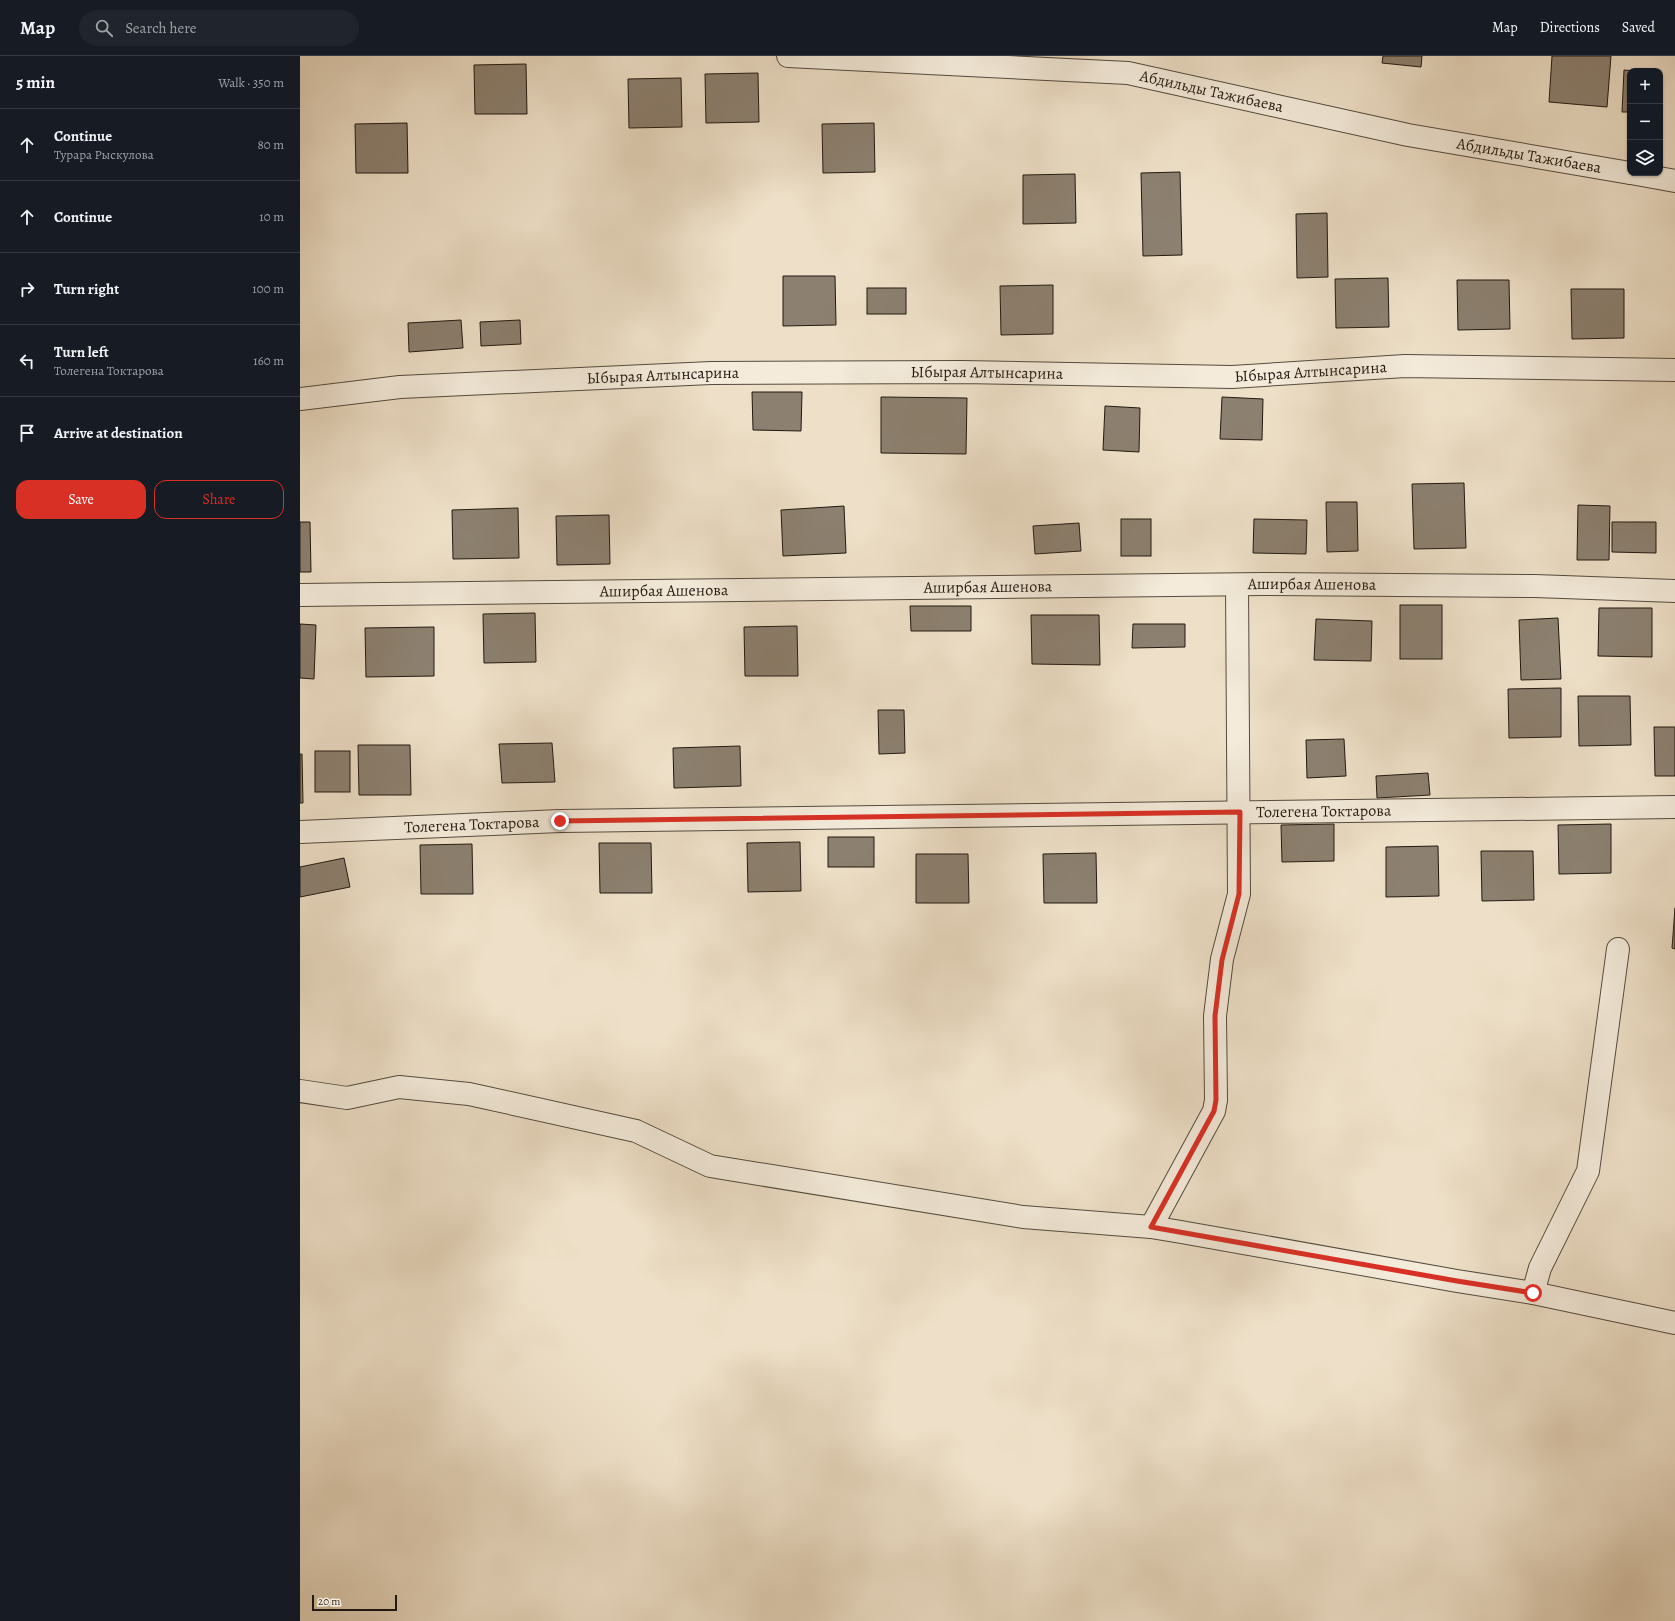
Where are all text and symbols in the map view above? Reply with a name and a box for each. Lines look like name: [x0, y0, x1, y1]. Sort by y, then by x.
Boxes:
search box: [79, 10, 359, 46]
text: Map: [20, 15, 55, 41]
icon: search: [93, 17, 115, 39]
text: Search here: [125, 18, 197, 38]
text: Map: [1492, 18, 1518, 37]
text: Directions: [1540, 18, 1600, 37]
text: Saved: [1622, 18, 1655, 37]
street label: Абдильды Тажибаева: [1137, 65, 1286, 118]
map controls: [1627, 68, 1663, 176]
button: +: [1627, 68, 1663, 104]
text: 5 min: [16, 71, 55, 94]
text: Walk · 350 m: [218, 74, 284, 91]
button: −: [1627, 104, 1663, 140]
text: Continue: [54, 126, 112, 146]
street label: Абдильды Тажибаева: [1454, 132, 1604, 179]
icon: ahead: [16, 134, 38, 156]
text: 80 m: [257, 136, 284, 153]
button: layers: [1627, 140, 1663, 176]
text: Турара Рыскулова: [54, 146, 154, 163]
icon: ahead: [16, 206, 38, 228]
text: Continue: [54, 207, 112, 227]
text: 10 m: [259, 208, 284, 225]
icon: right: [16, 278, 38, 300]
text: Turn right: [54, 279, 119, 299]
text: 100 m: [252, 280, 284, 297]
text: Turn left: [54, 342, 109, 362]
icon: left: [16, 350, 38, 372]
text: 160 m: [253, 352, 284, 369]
street label: Ыбырая Алтынсарина: [1234, 356, 1388, 388]
street label: Ыбырая Алтынсарина: [911, 361, 1064, 385]
text: Толегена Токтарова: [54, 362, 164, 379]
street label: Ыбырая Алтынсарина: [586, 362, 740, 390]
icon: arrive: [16, 422, 38, 444]
text: Arrive at destination: [54, 423, 183, 443]
button: Save: [16, 480, 146, 519]
button: Share: [154, 480, 284, 519]
street label: Аширбая Ашенова: [1247, 573, 1377, 596]
street label: Аширбая Ашенова: [923, 575, 1053, 599]
street label: Аширбая Ашенова: [599, 579, 729, 603]
street label: Толегена Токтарова: [1256, 800, 1392, 823]
street label: Толегена Токтарова: [404, 811, 540, 839]
route end: [551, 812, 569, 830]
route start: [1524, 1284, 1542, 1302]
scale bar: [312, 1593, 397, 1612]
text: 20 m: [318, 1594, 340, 1609]

